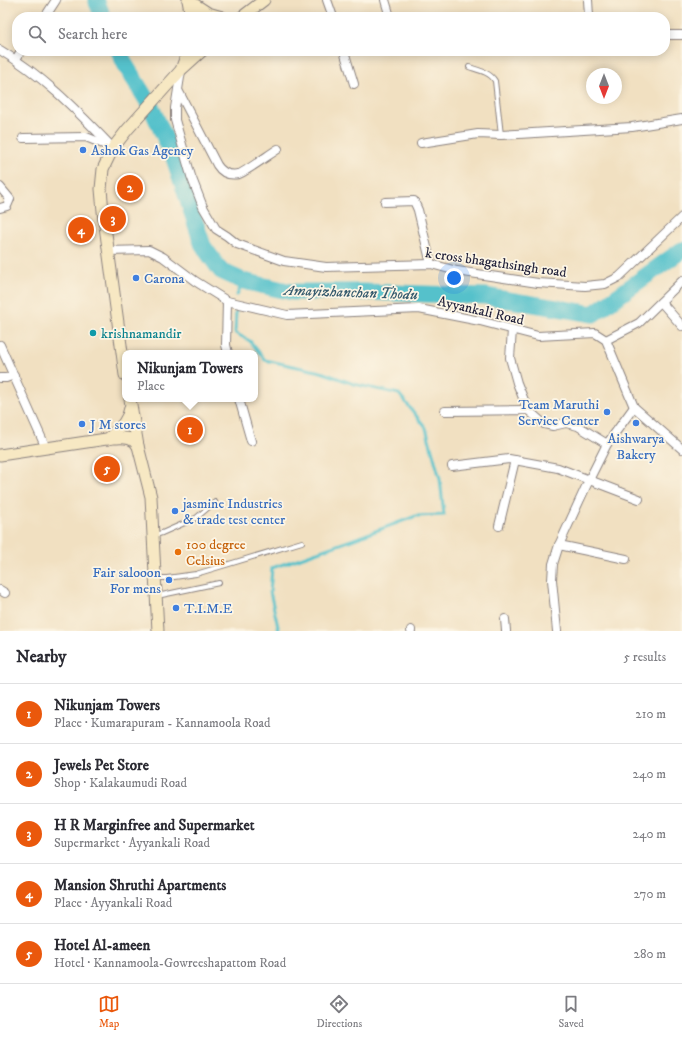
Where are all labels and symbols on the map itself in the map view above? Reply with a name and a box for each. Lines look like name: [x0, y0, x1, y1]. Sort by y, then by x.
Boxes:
north arrow: [586, 68, 622, 104]
place label: Ashok Gas Agency: [91, 142, 194, 160]
marker: Ashok Gas Agency: [78, 145, 88, 155]
pin: 2: [117, 173, 143, 203]
pin: 3: [100, 204, 126, 234]
pin: 4: [68, 215, 94, 245]
street label: k cross bhagathsingh road: [424, 244, 568, 282]
your location: [444, 268, 464, 288]
place label: Carona: [144, 270, 185, 288]
marker: Carona: [131, 273, 141, 283]
water label: Amayizhanchan Thodu: [282, 281, 418, 304]
street label: Ayyankali Road: [436, 292, 526, 330]
place label: krishnamandir: [101, 325, 182, 343]
marker: krishnamandir: [88, 328, 98, 338]
place label: Team Maruthi Service Center: [518, 396, 600, 430]
marker: Team Maruthi Service Center: [602, 407, 612, 417]
pin: 1: [177, 415, 203, 445]
place label: J M stores: [88, 416, 146, 434]
marker: Aishwarya Bakery: [631, 418, 641, 428]
marker: J M stores: [77, 419, 87, 429]
place label: Aishwarya Bakery: [607, 430, 665, 464]
pin: 5: [94, 454, 120, 484]
place label: jasmine Industries & trade test center: [181, 495, 286, 529]
marker: jasmine Industries & trade test center: [170, 506, 180, 516]
place label: 100 degree Celsius: [186, 536, 246, 570]
marker: 100 degree Celsius: [173, 547, 183, 557]
place label: Fair salooon For mens: [93, 564, 162, 598]
marker: Fair salooon For mens: [164, 575, 174, 585]
place label: T.I.M.E: [184, 600, 232, 618]
marker: T.I.M.E: [171, 603, 181, 613]

